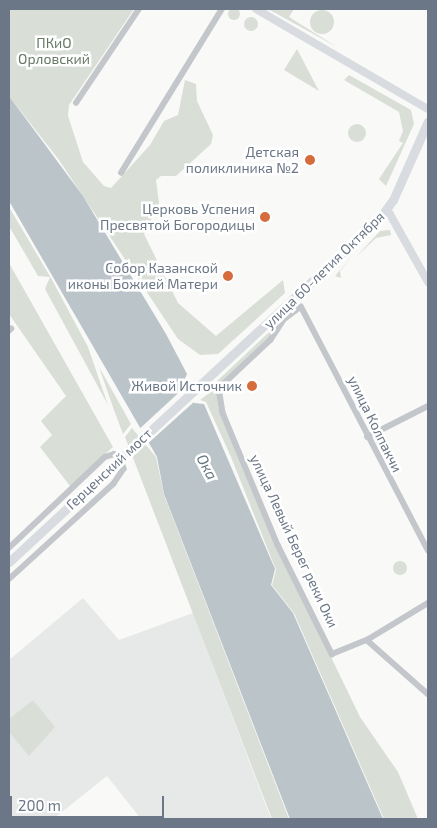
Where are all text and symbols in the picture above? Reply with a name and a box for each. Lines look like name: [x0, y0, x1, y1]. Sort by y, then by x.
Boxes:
park label: ПКиО Орловский: [18, 35, 90, 68]
place label: Детская поликлиника №2: [186, 144, 299, 176]
marker: Детская поликлиника №2: [303, 153, 317, 167]
place label: Церковь Успения Пресвятой Богородицы: [100, 201, 255, 233]
street label: улица 60-летия Октября: [260, 208, 388, 332]
marker: Церковь Успения Пресвятой Богородицы: [259, 211, 271, 223]
place label: Собор Казанской иконы Божией Матери: [68, 260, 218, 292]
marker: Собор Казанской иконы Божией Матери: [222, 270, 234, 282]
street label: улица Колпакчи: [344, 373, 406, 475]
place label: Живой Источник: [131, 378, 242, 394]
marker: Живой Источник: [246, 380, 258, 392]
street label: Герценский мост: [63, 425, 155, 513]
water label: Ока: [193, 451, 221, 483]
street label: улица Левый Берег реки Оки: [246, 452, 342, 630]
scale bar: [12, 786, 166, 818]
text: 200 m: [18, 796, 61, 814]

